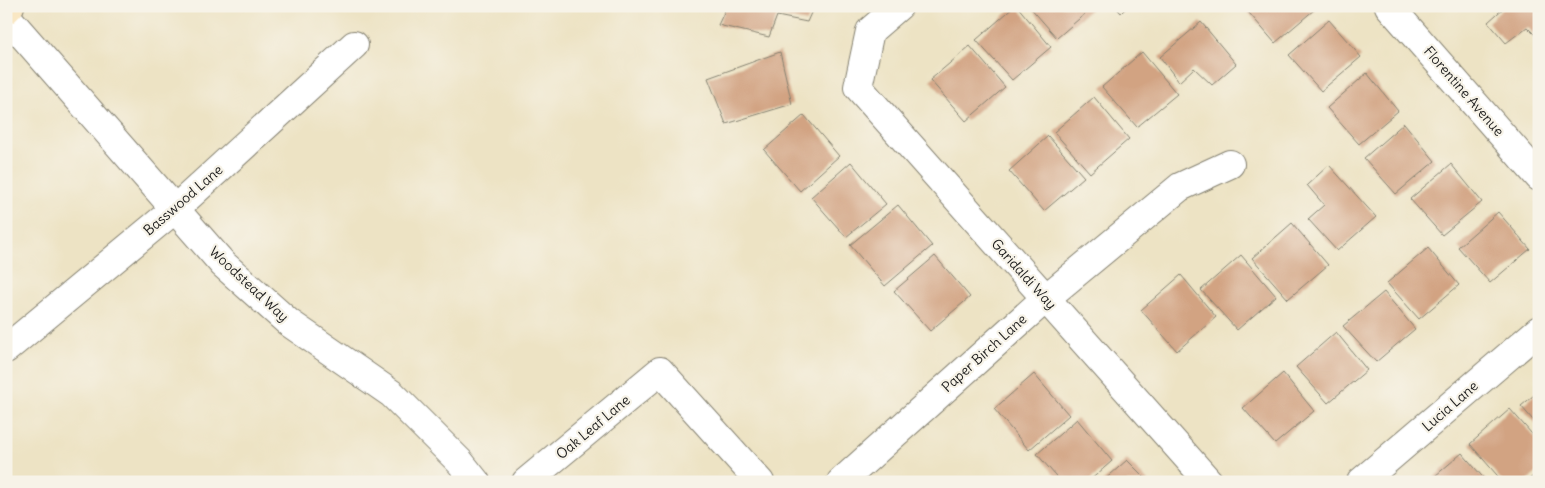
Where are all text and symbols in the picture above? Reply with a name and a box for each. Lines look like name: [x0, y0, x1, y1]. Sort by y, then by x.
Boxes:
street label: Florentine Avenue: [1420, 42, 1508, 140]
street label: Basswood Lane: [140, 161, 226, 239]
street label: Garidaldi Way: [987, 235, 1061, 313]
street label: Woodstead Way: [205, 243, 293, 325]
street label: Paper Birch Lane: [938, 310, 1030, 396]
street label: Lucia Lane: [1418, 377, 1482, 435]
street label: Oak Leaf Lane: [552, 391, 634, 463]

